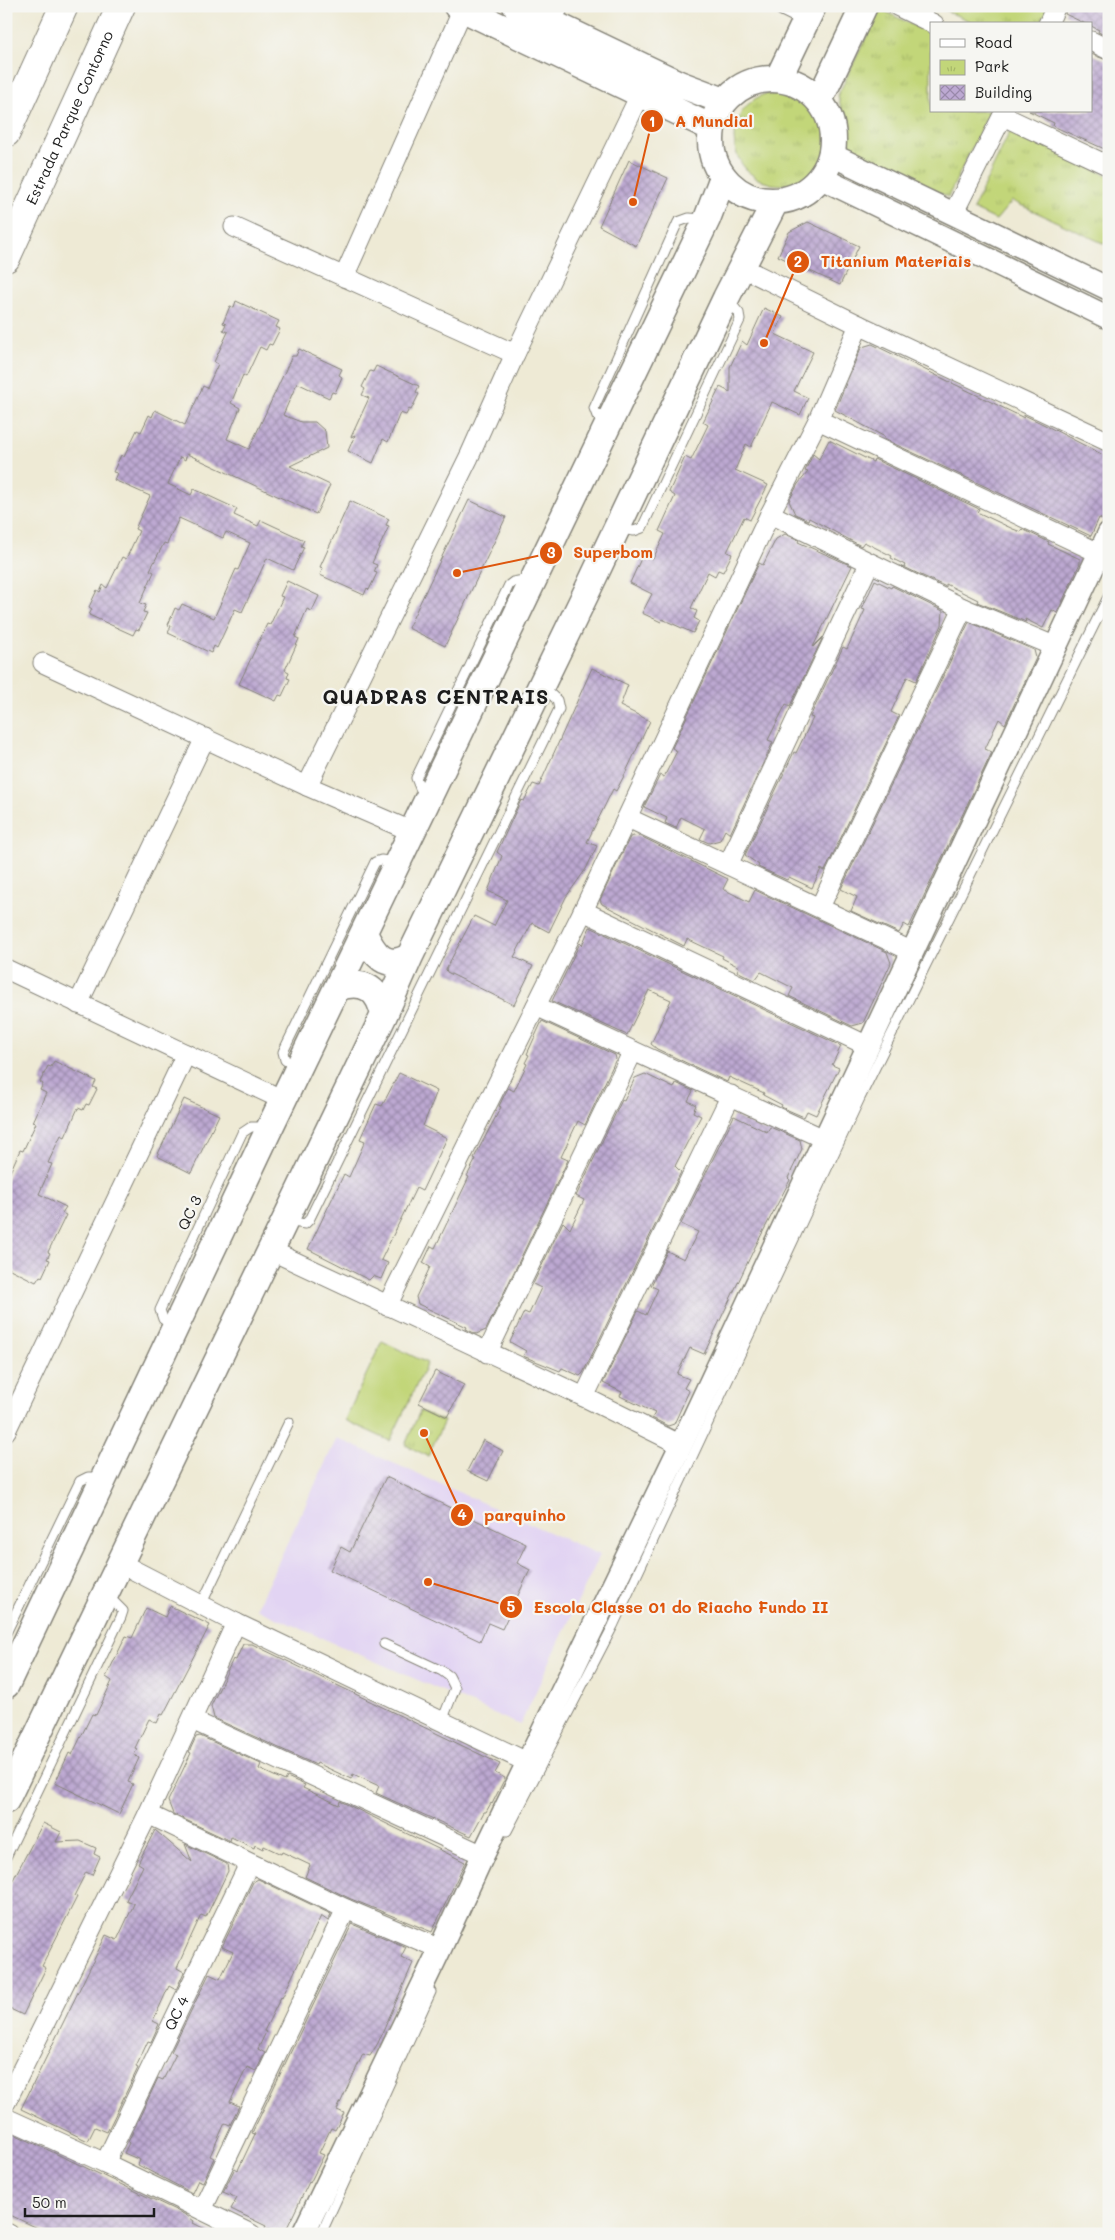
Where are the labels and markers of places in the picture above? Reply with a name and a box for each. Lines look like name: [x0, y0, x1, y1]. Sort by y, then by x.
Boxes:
callout: A Mundial: [640, 106, 763, 137]
callout: Titanium Materiais: [786, 246, 981, 277]
callout: Superbom: [538, 537, 663, 568]
callout: parquinho: [449, 1499, 575, 1530]
callout: Escola Classe 01 do Riacho Fundo II: [499, 1592, 838, 1623]

